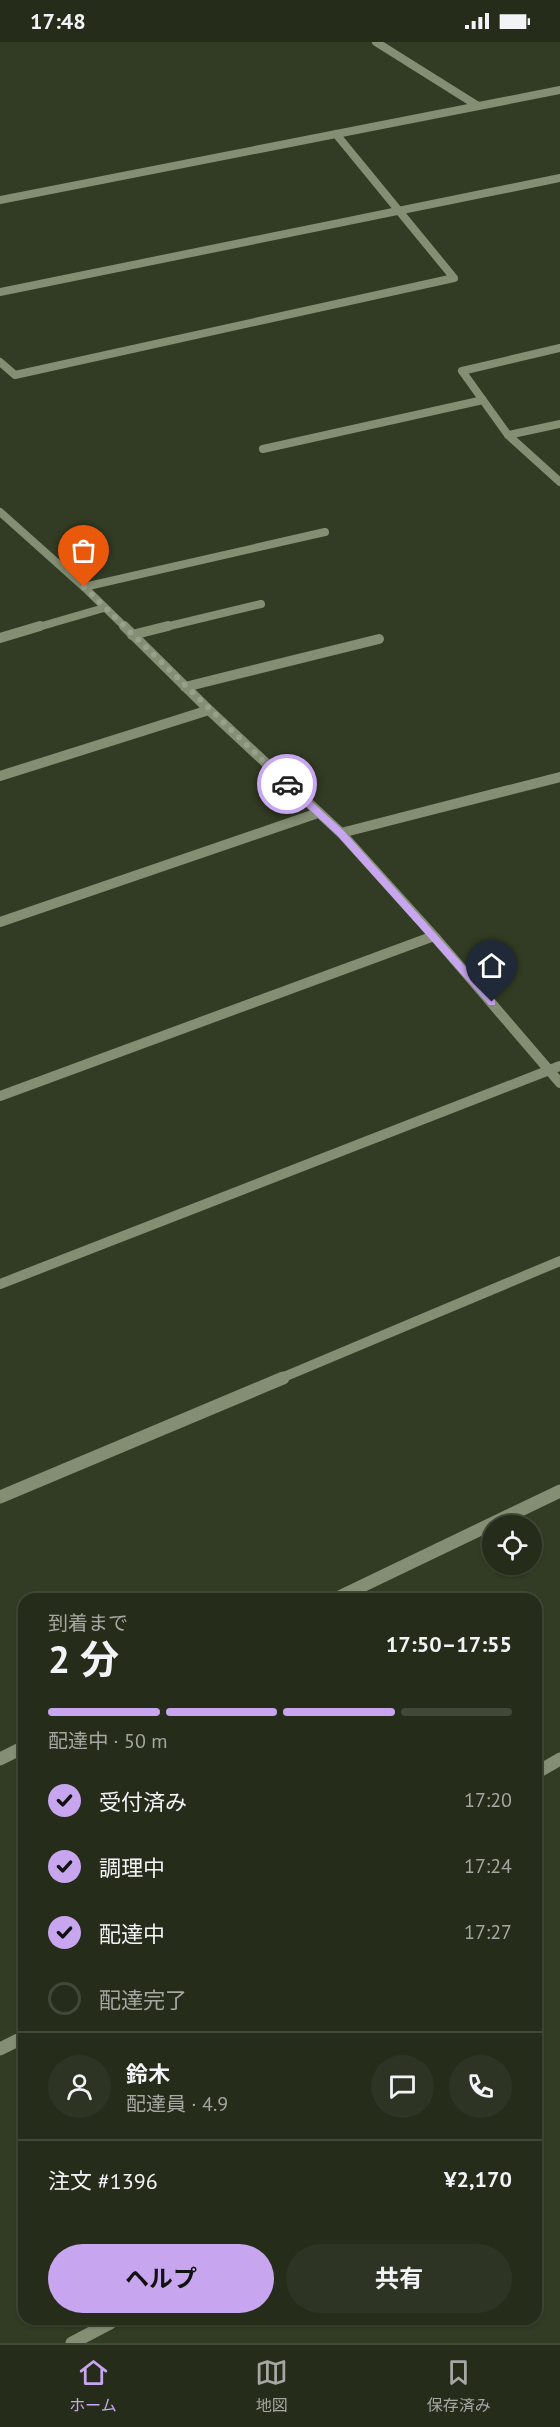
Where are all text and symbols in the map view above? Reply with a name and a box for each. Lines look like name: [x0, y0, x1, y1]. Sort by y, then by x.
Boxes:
text: 17:48: [30, 7, 86, 35]
pin: [58, 525, 109, 587]
icon: bag: [67, 534, 100, 567]
courier: [257, 754, 317, 814]
icon: car: [271, 768, 304, 801]
pin: [466, 940, 517, 1002]
icon: home: [475, 949, 508, 982]
map controls: [482, 1515, 542, 1575]
button: locate: [482, 1515, 542, 1575]
text: 到着まで: [48, 1610, 128, 1636]
text: 17:50–17:55: [386, 1630, 512, 1658]
text: 2 分: [48, 1633, 119, 1684]
text: 配達中 · 50 m: [48, 1728, 167, 1754]
icon: check: [48, 1784, 81, 1817]
text: 17:20: [464, 1787, 512, 1813]
text: 受付済み: [99, 1788, 187, 1816]
icon: check: [48, 1850, 81, 1883]
text: 17:24: [464, 1853, 512, 1879]
text: 調理中: [99, 1854, 165, 1882]
icon: check: [48, 1916, 81, 1949]
text: 17:27: [464, 1919, 512, 1945]
text: 配達中: [99, 1920, 165, 1948]
text: 配達完了: [99, 1986, 187, 2014]
button: person: [48, 2055, 111, 2118]
button: chat: [371, 2055, 434, 2118]
button: phone: [449, 2055, 512, 2118]
text: 鈴木: [126, 2060, 170, 2088]
text: 配達員 · 4.9: [126, 2091, 228, 2117]
text: ¥2,170: [444, 2165, 512, 2193]
text: 注文 #1396: [48, 2167, 158, 2195]
button: ヘルプ: [48, 2244, 274, 2313]
button: 共有: [286, 2244, 512, 2313]
tab: ホーム: [69, 2356, 117, 2416]
tab: 地図: [255, 2356, 288, 2416]
tab: 保存済み: [427, 2356, 491, 2416]

